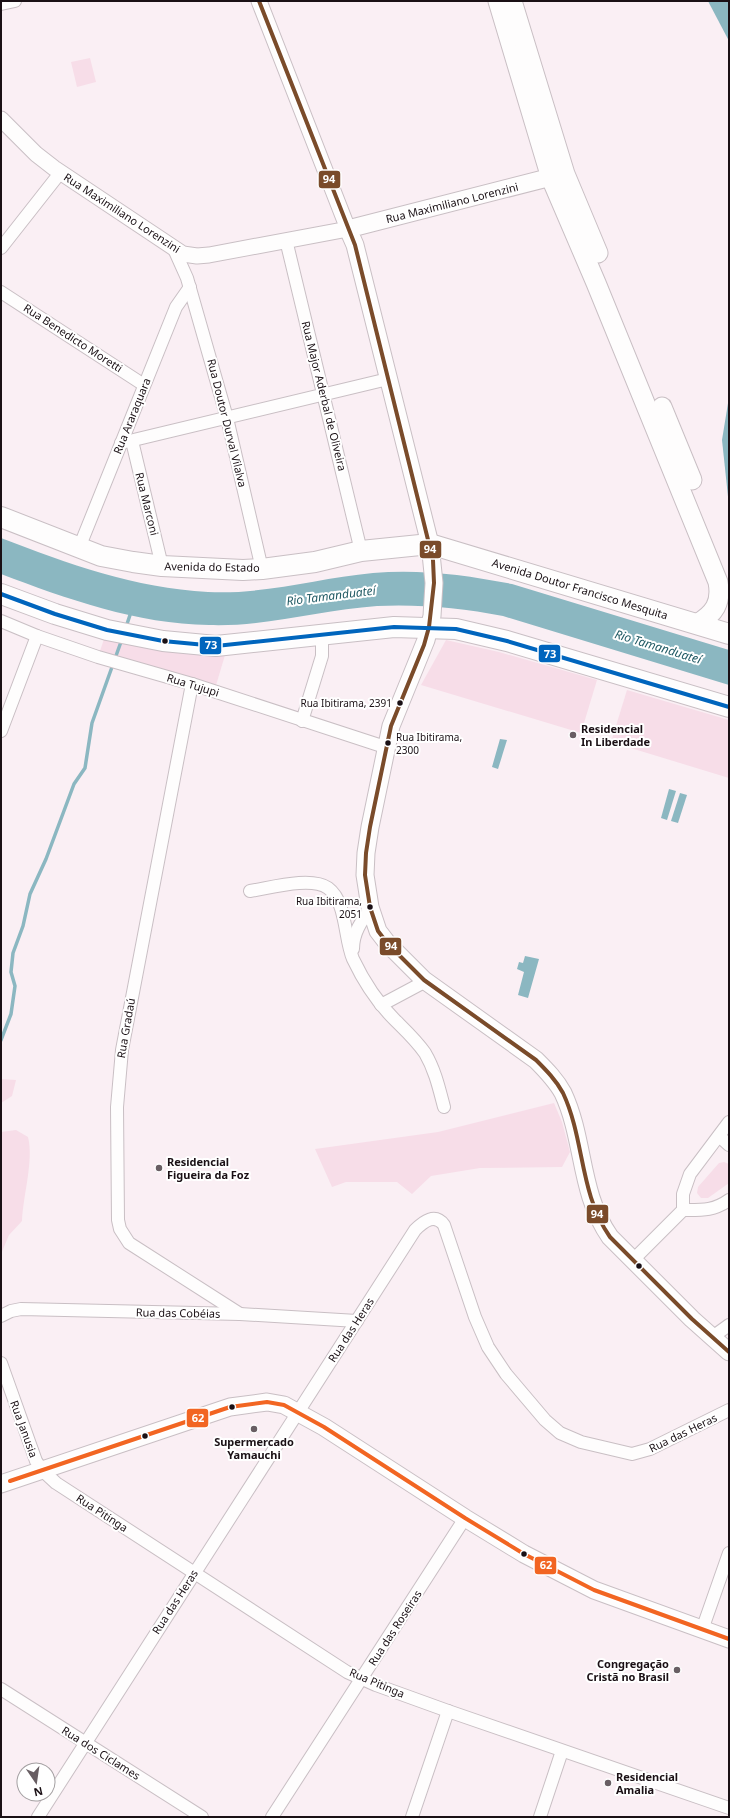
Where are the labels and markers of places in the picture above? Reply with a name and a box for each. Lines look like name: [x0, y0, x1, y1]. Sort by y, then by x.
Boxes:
unlabelled marker: [160, 636, 170, 646]
place label: Rua Ibitirama, 2391: [300, 696, 392, 710]
marker: Rua Ibitirama, 2391: [395, 698, 405, 708]
place label: Residencial In Liberdade: [581, 721, 650, 749]
place label: Rua Ibitirama, 2300: [396, 730, 462, 757]
marker: Residencial In Liberdade: [568, 730, 578, 740]
marker: Rua Ibitirama, 2300: [383, 738, 393, 748]
place label: Rua Ibitirama, 2051: [296, 894, 362, 921]
marker: Rua Ibitirama, 2051: [365, 902, 375, 912]
place label: Residencial Figueira da Foz: [167, 1154, 250, 1182]
marker: Residencial Figueira da Foz: [154, 1163, 164, 1173]
unlabelled marker: [634, 1261, 644, 1271]
unlabelled marker: [227, 1402, 237, 1412]
marker: Supermercado Yamauchi: [249, 1424, 259, 1434]
unlabelled marker: [140, 1431, 150, 1441]
place label: Supermercado Yamauchi: [214, 1434, 294, 1462]
unlabelled marker: [519, 1549, 529, 1559]
place label: Congregação Cristã no Brasil: [586, 1656, 669, 1684]
marker: Congregação Cristã no Brasil: [672, 1665, 682, 1675]
place label: Residencial Amalia: [616, 1769, 678, 1797]
marker: Residencial Amalia: [603, 1778, 613, 1788]

